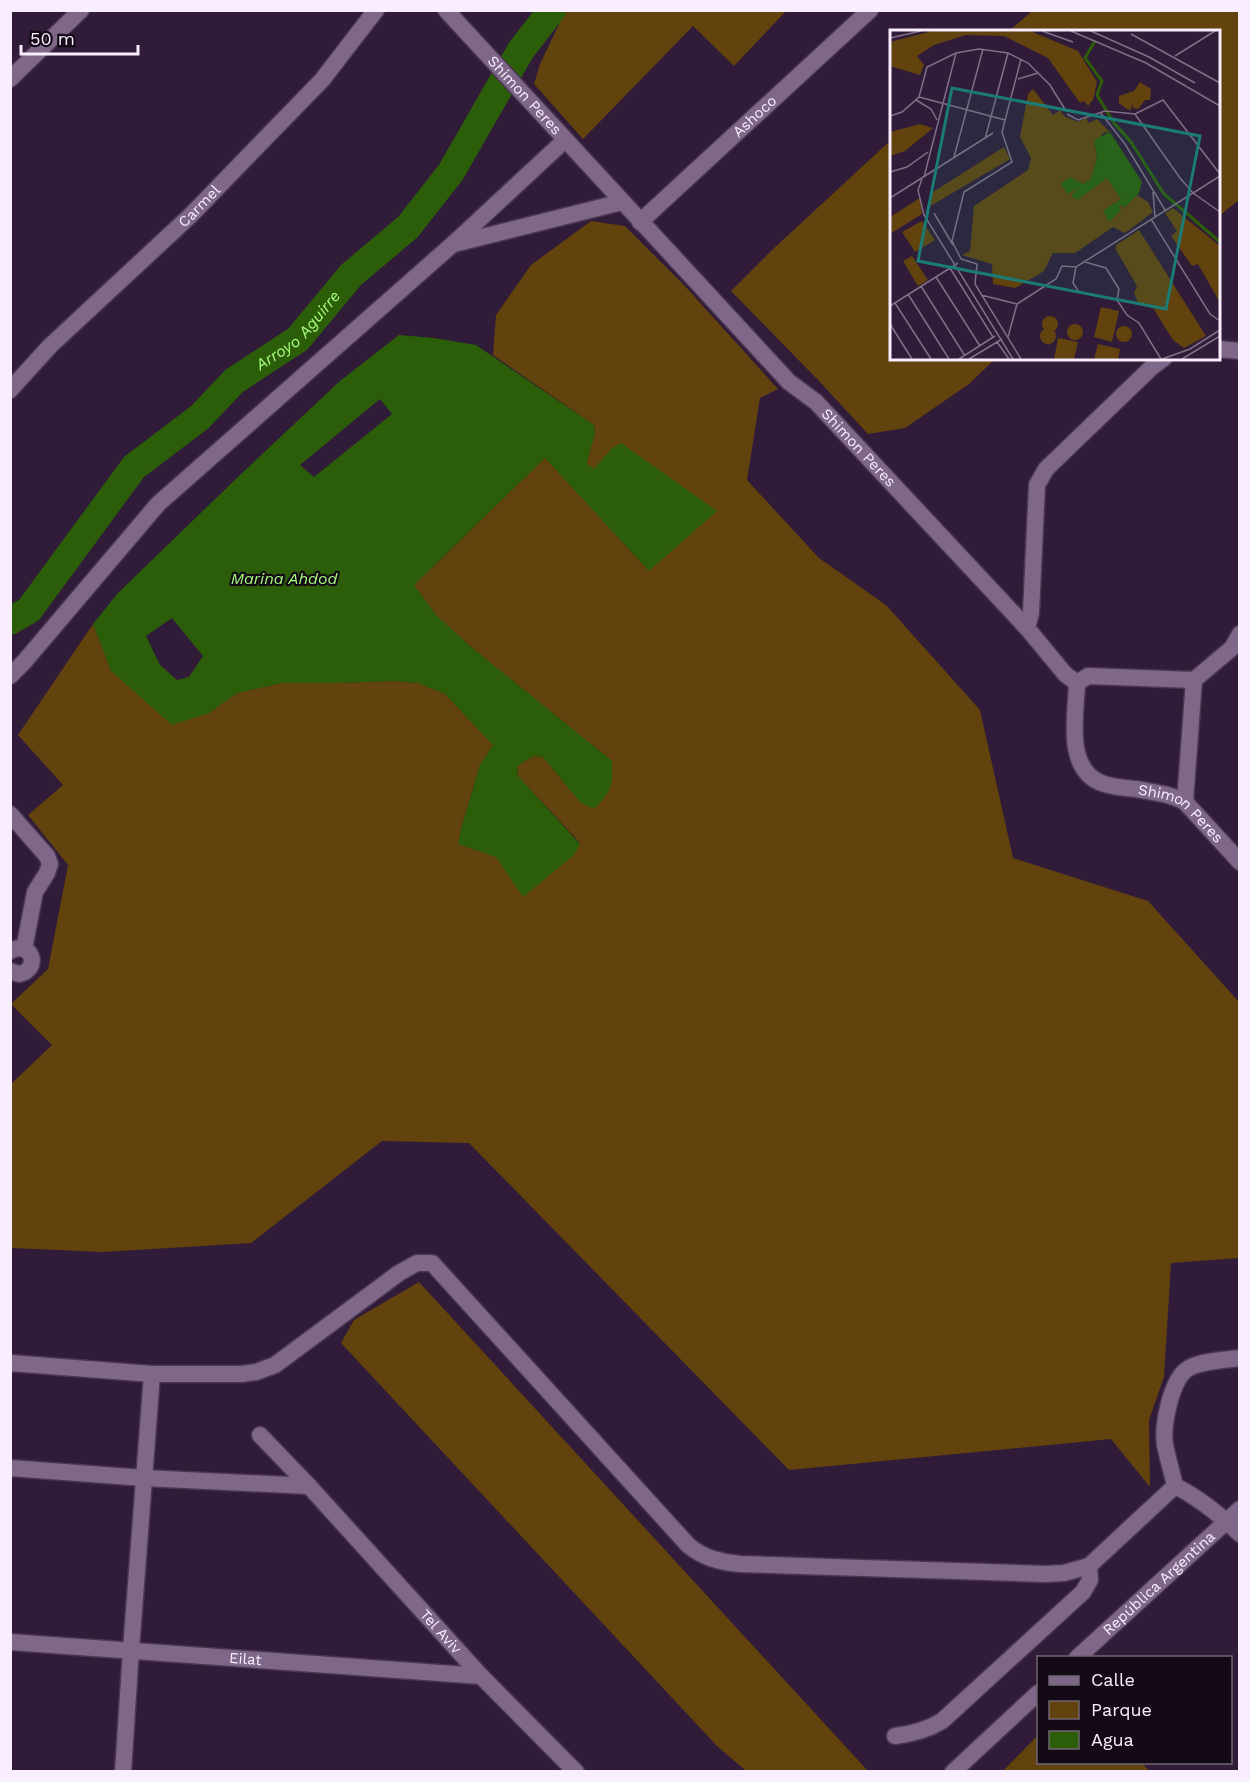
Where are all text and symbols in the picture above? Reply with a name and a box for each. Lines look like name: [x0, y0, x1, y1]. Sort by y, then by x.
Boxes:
scale bar: [21, 18, 138, 56]
text: 50 m: [30, 28, 75, 49]
inset map: [890, 30, 1220, 360]
street label: Shimon Peres: [484, 52, 565, 138]
street label: Ashoco: [729, 92, 780, 141]
street label: Carmel: [174, 181, 224, 231]
water label: Arroyo Aguirre: [251, 287, 344, 375]
street label: Shimon Peres: [818, 405, 900, 491]
water label: Marina Ahdod: [231, 569, 338, 588]
street label: Shimon Peres: [1137, 781, 1227, 847]
street label: República Argentina: [1099, 1527, 1219, 1639]
street label: Tel Aviv: [416, 1606, 466, 1658]
street label: Eilat: [228, 1649, 263, 1669]
legend: [1037, 1656, 1232, 1764]
text: Calle: [1091, 1669, 1135, 1690]
text: Parque: [1091, 1699, 1152, 1720]
text: Agua: [1091, 1729, 1134, 1750]

